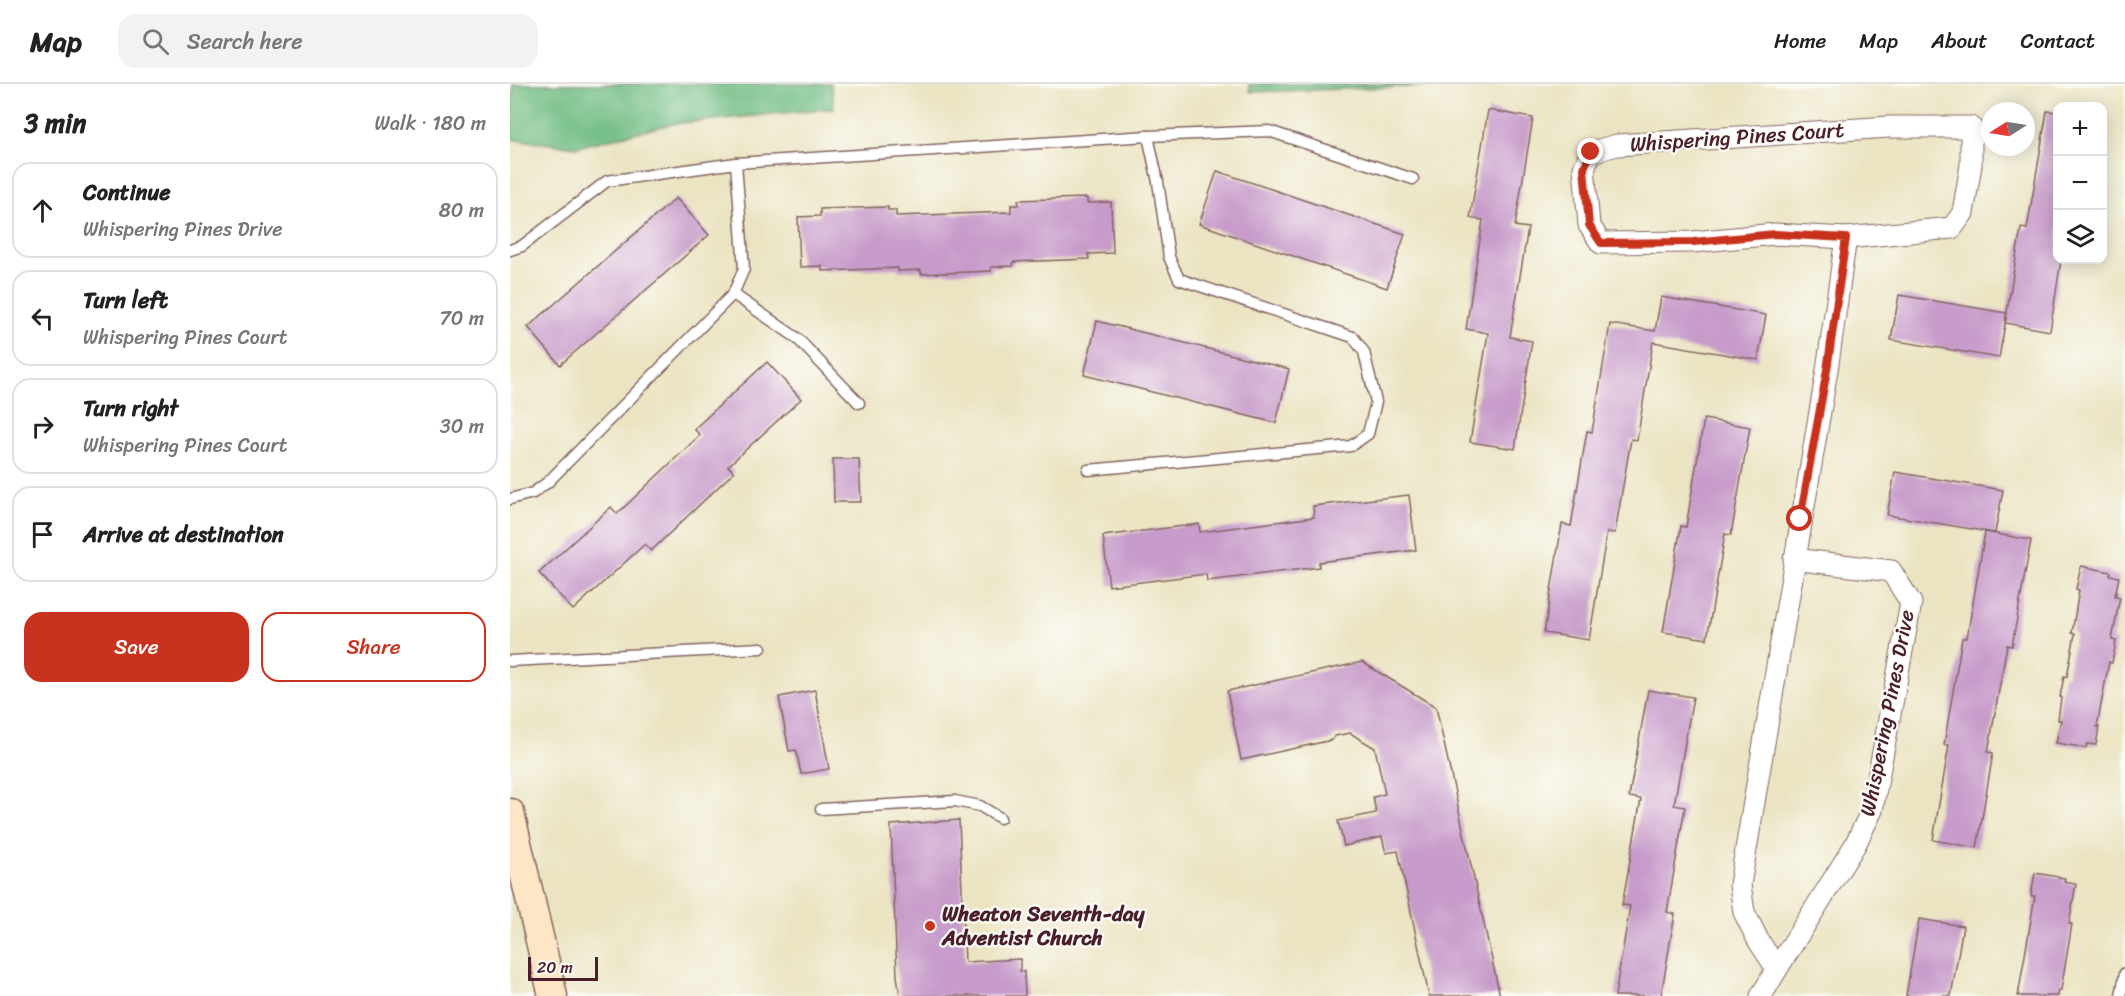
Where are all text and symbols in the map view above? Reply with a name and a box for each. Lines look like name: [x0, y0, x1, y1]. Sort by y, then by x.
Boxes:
search box: [118, 14, 538, 68]
text: Map: [30, 17, 82, 66]
text: Search here: [187, 22, 303, 61]
text: Home: [1774, 22, 1826, 60]
text: Map: [1859, 22, 1898, 60]
text: About: [1931, 22, 1988, 60]
text: Contact: [2021, 22, 2095, 60]
icon: search: [139, 25, 172, 58]
text: 3 min: [24, 100, 86, 146]
north arrow: [1981, 102, 2035, 156]
map controls: [2053, 102, 2107, 264]
button: +: [2053, 102, 2107, 156]
text: Walk · 180 m: [375, 106, 486, 141]
street label: Whispering Pines Court: [1629, 111, 1845, 163]
route end: [1577, 138, 1603, 164]
button: −: [2053, 156, 2107, 210]
text: Continue: [83, 173, 171, 212]
text: 80 m: [439, 193, 484, 228]
icon: ahead: [26, 194, 59, 227]
button: layers: [2053, 210, 2107, 264]
text: Whispering Pines Drive: [83, 212, 283, 247]
text: Turn left: [83, 281, 168, 320]
text: 70 m: [439, 301, 484, 336]
icon: left: [26, 302, 59, 335]
text: Whispering Pines Court: [83, 320, 287, 355]
text: Turn right: [83, 389, 178, 428]
text: 30 m: [440, 409, 484, 444]
icon: right: [26, 410, 59, 443]
text: Whispering Pines Court: [83, 428, 287, 463]
route start: [1786, 505, 1812, 531]
text: Arrive at destination: [83, 515, 284, 554]
icon: arrive: [26, 518, 59, 551]
street label: Whispering Pines Drive: [1848, 606, 1926, 820]
button: Save: [24, 612, 249, 682]
button: Share: [261, 612, 486, 682]
place label: Wheaton Seventh-day Adventist Church: [941, 895, 1146, 957]
marker: Wheaton Seventh-day Adventist Church: [923, 919, 937, 933]
text: 20 m: [537, 953, 573, 982]
scale bar: [528, 954, 598, 982]

